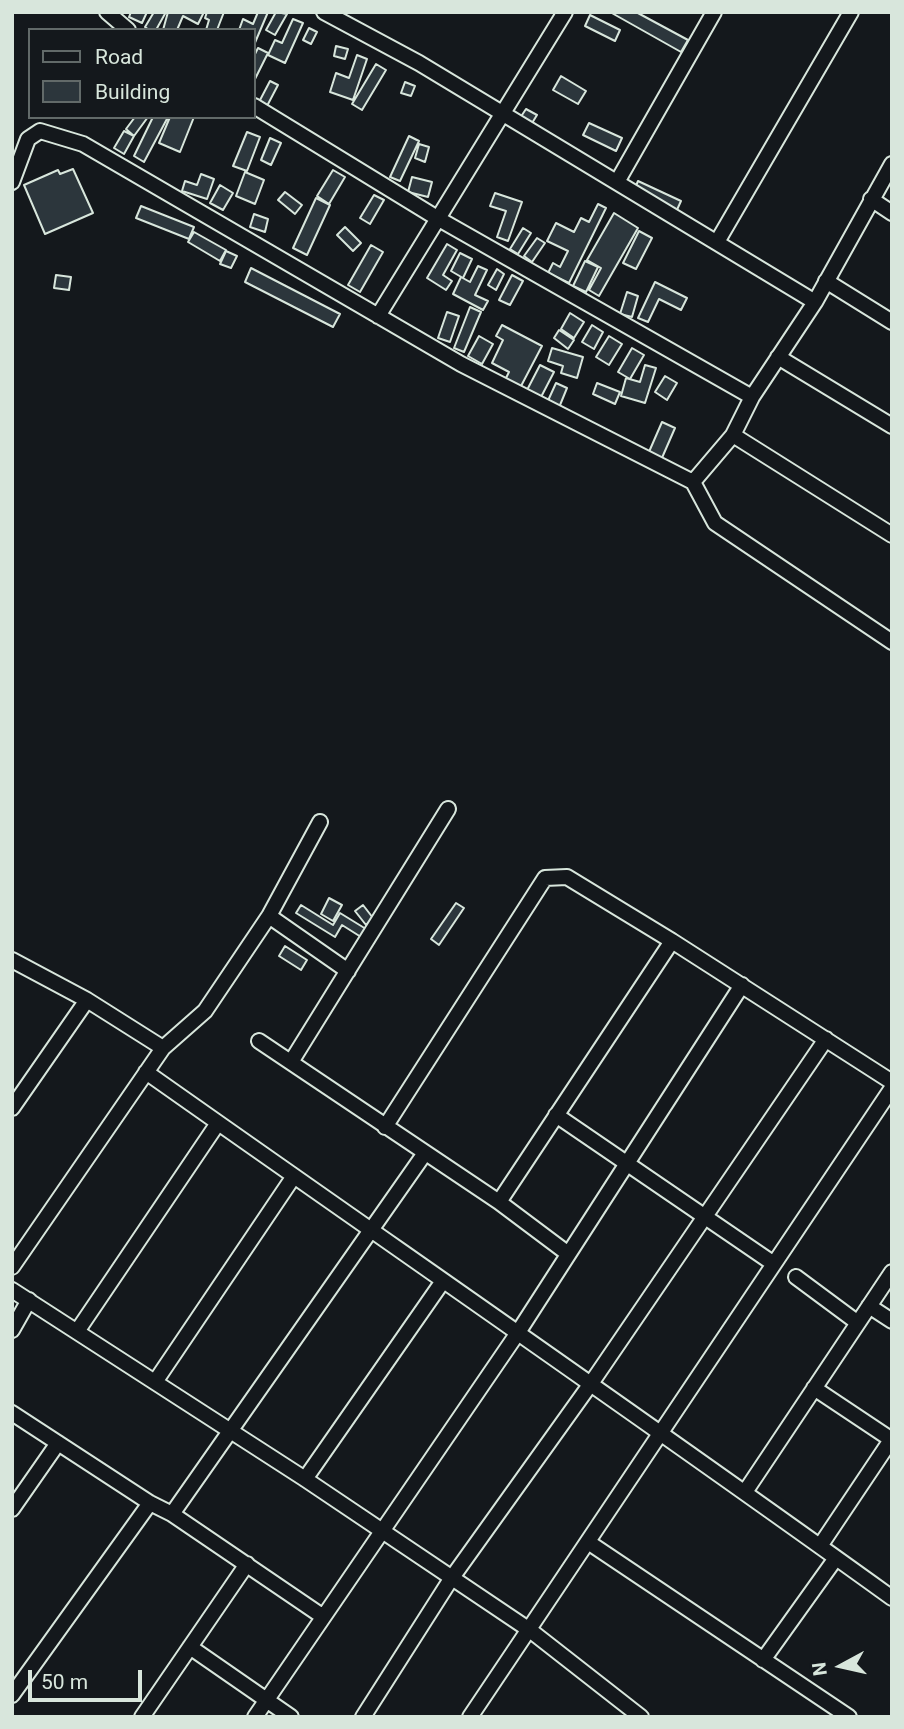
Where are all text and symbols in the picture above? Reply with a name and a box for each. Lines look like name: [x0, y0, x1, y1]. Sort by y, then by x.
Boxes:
legend: [28, 28, 256, 119]
text: Road: [95, 45, 143, 69]
text: Building: [95, 80, 170, 104]
north arrow: [806, 1631, 876, 1701]
scale bar: [32, 1656, 145, 1700]
text: N: [807, 1661, 832, 1677]
text: 50 m: [41, 1670, 88, 1694]

